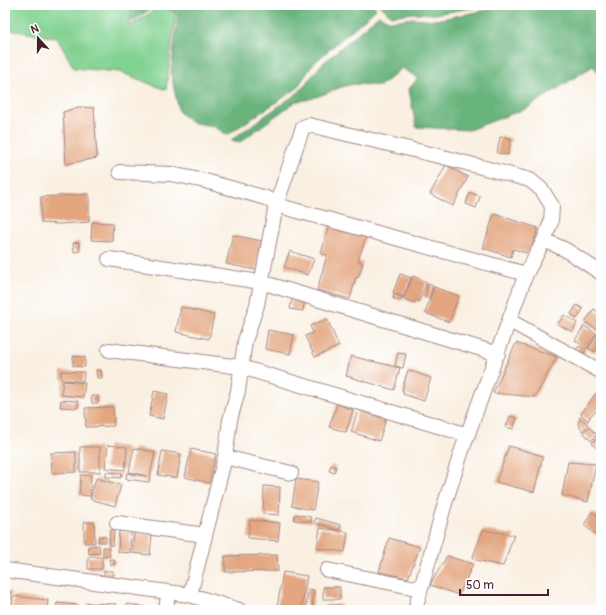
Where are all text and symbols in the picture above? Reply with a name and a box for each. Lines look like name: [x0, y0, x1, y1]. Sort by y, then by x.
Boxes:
north arrow: [18, 18, 58, 58]
text: N: [29, 22, 41, 37]
scale bar: [460, 571, 548, 597]
text: 50 m: [466, 578, 494, 593]

